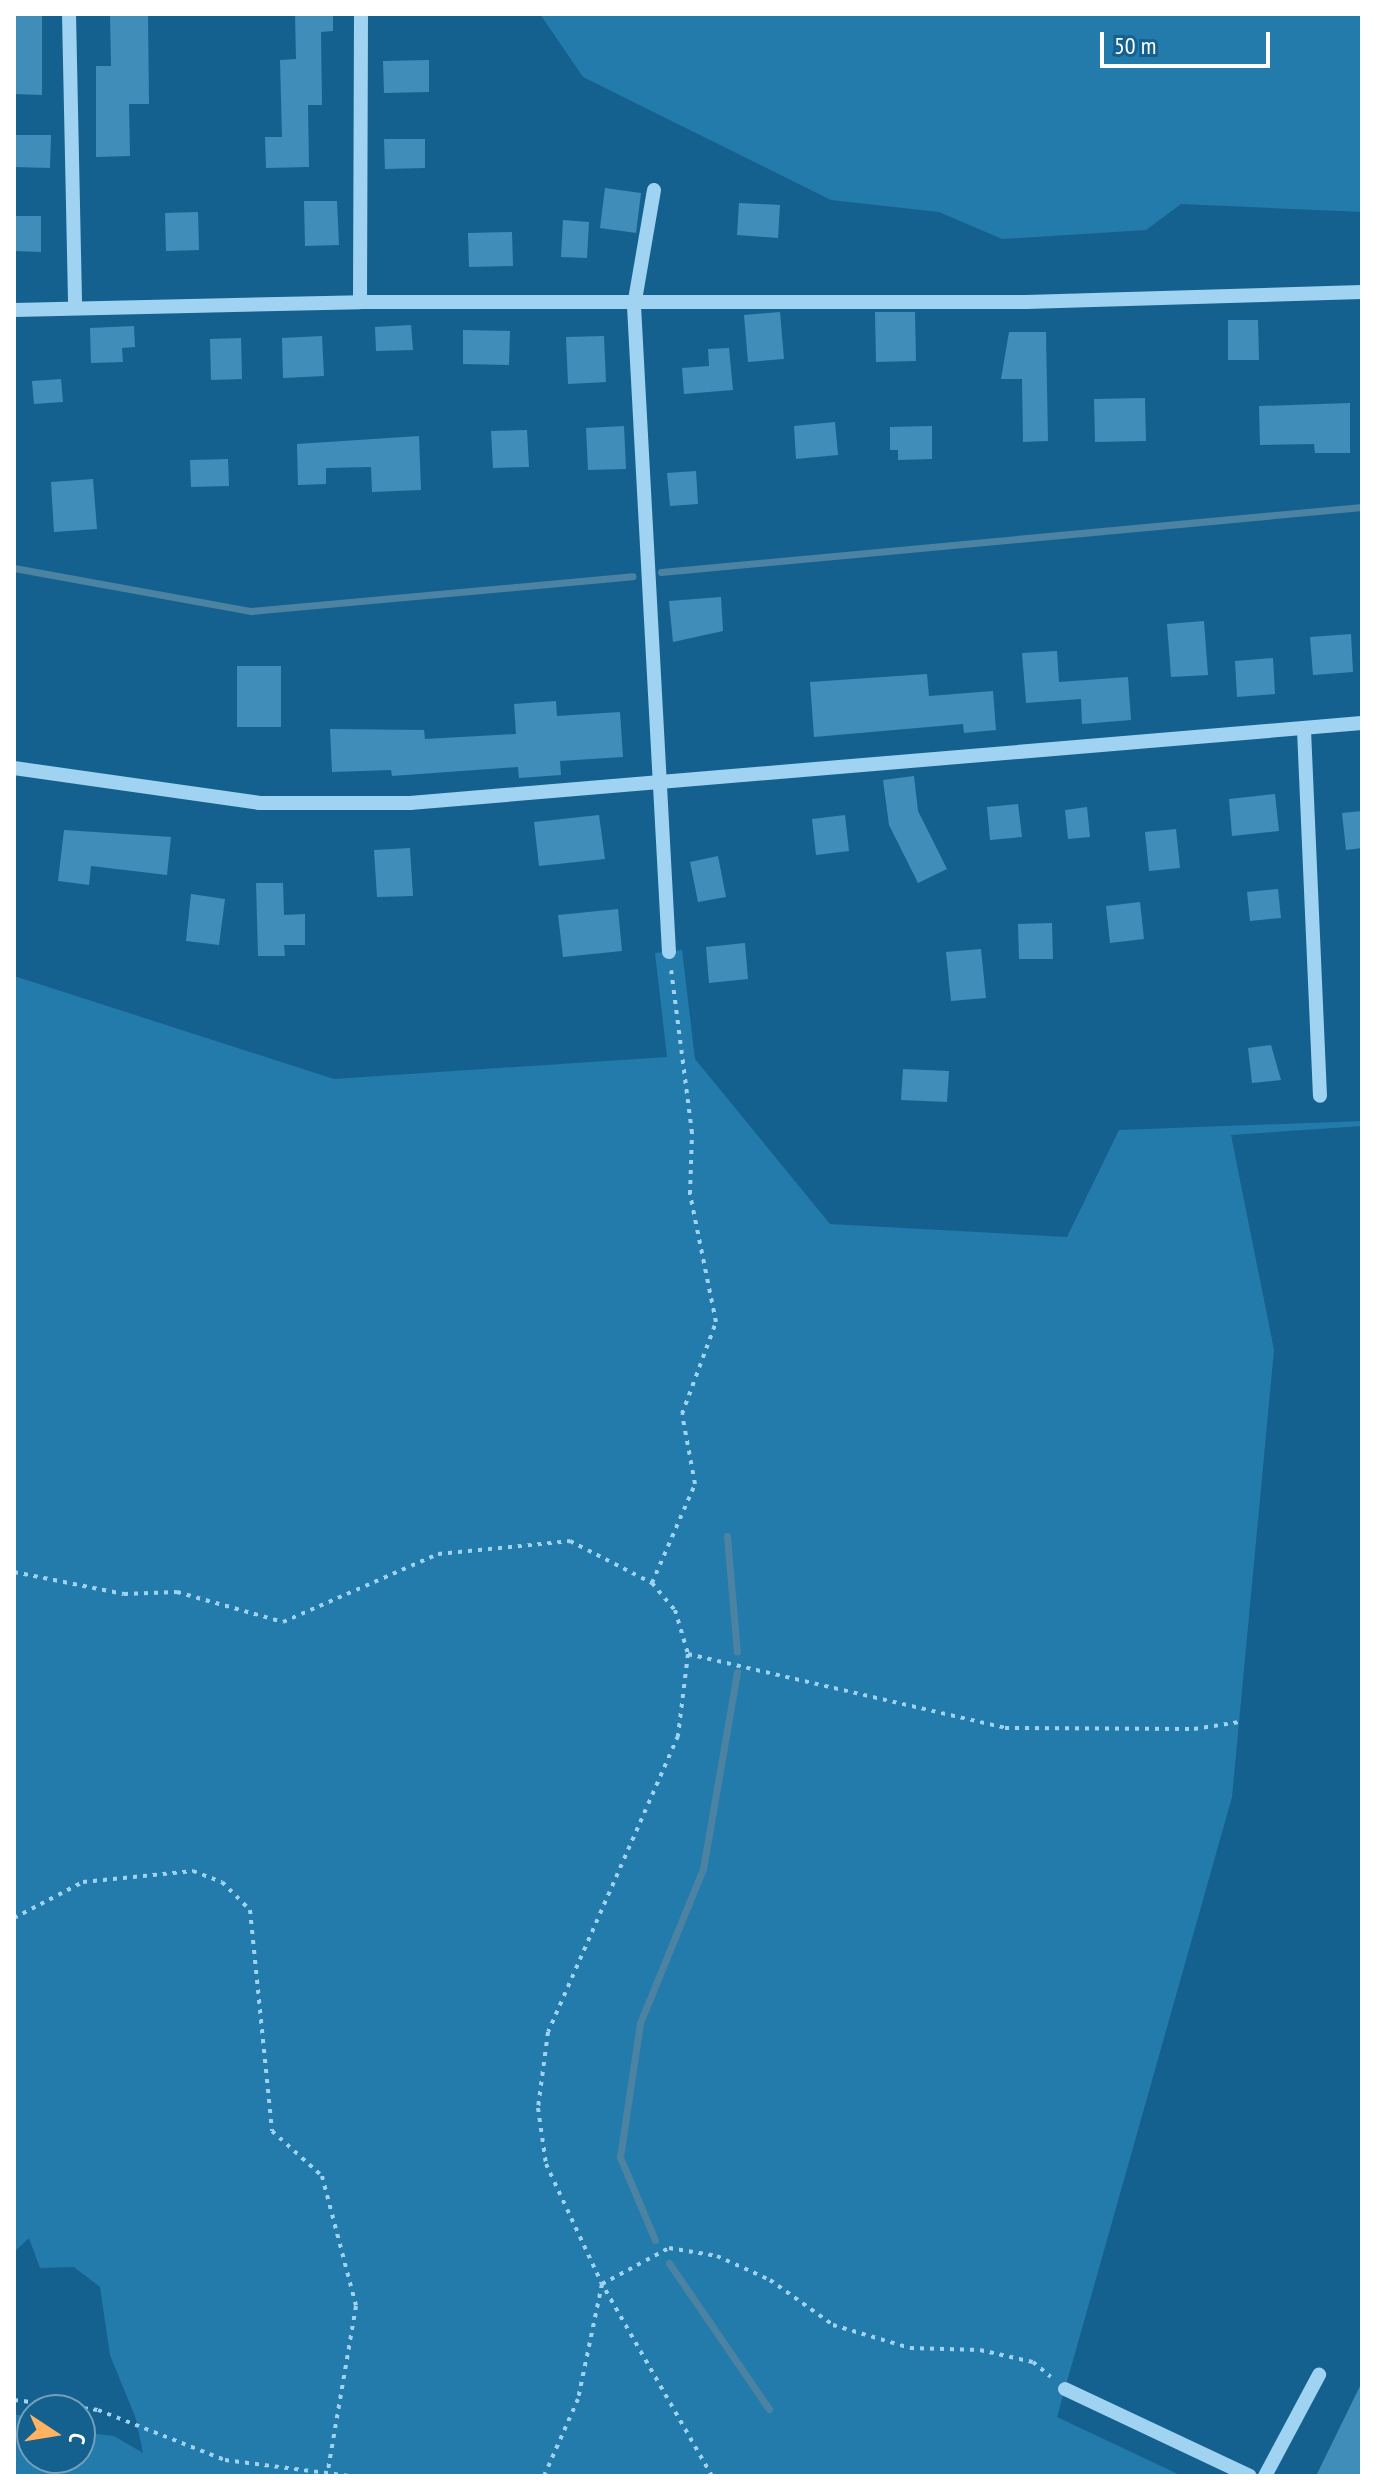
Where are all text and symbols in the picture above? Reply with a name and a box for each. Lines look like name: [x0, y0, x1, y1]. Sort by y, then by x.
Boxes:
scale bar: [1104, 16, 1274, 66]
text: 50 m: [1114, 30, 1156, 61]
north arrow: [16, 2394, 96, 2474]
text: С: [63, 2431, 92, 2446]

